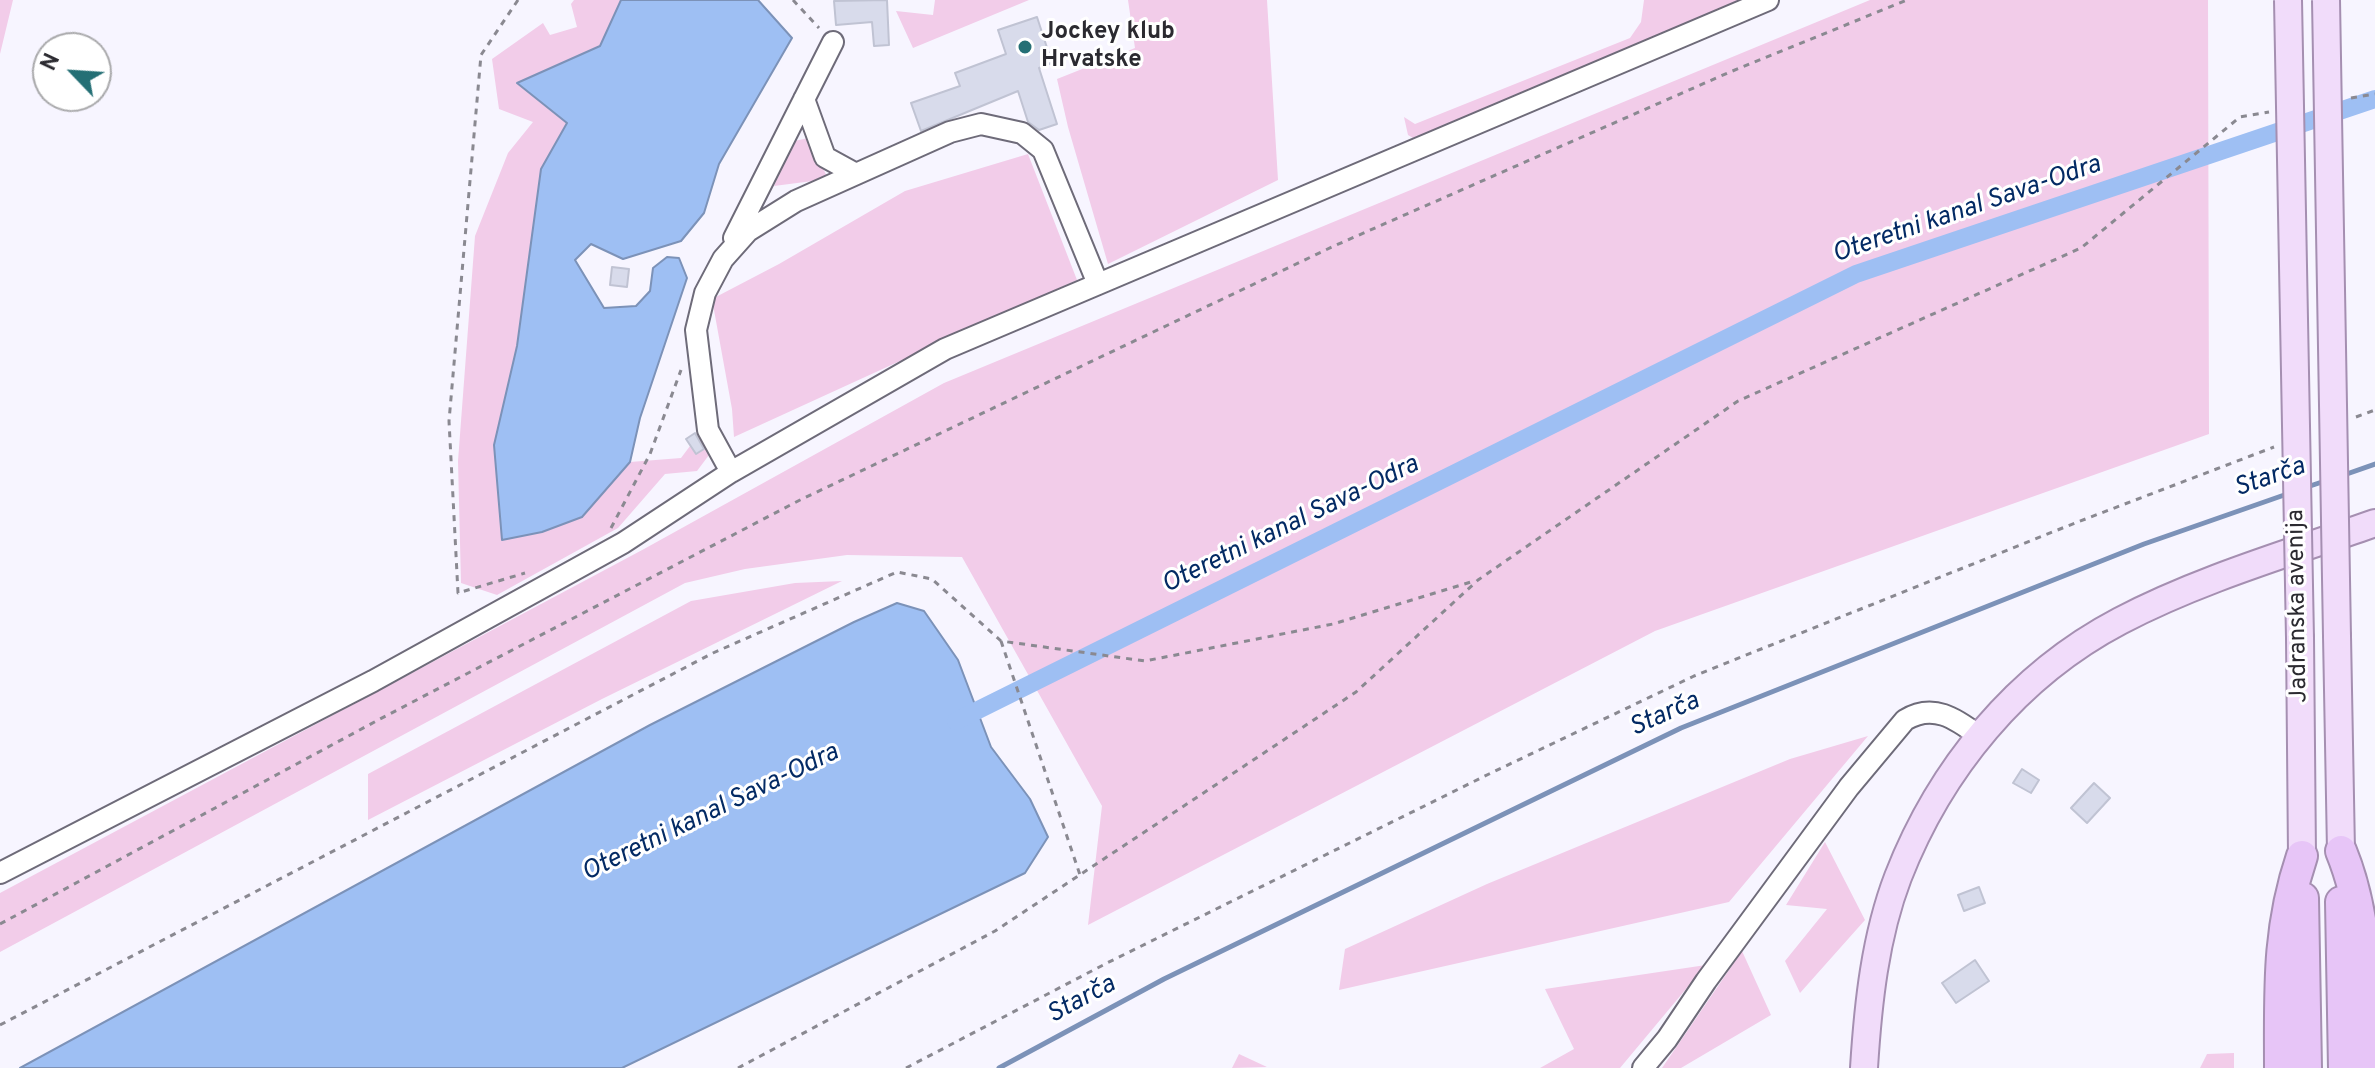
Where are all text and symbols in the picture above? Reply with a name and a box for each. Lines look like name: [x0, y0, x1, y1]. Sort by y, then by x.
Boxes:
place label: Jockey klub Hrvatske: [1041, 19, 1175, 75]
north arrow: [32, 32, 112, 112]
marker: Jockey klub Hrvatske: [1016, 38, 1034, 56]
text: N: [36, 50, 67, 75]
water label: Oteretni kanal Sava-Odra: [1829, 150, 2105, 272]
water label: Oteretni kanal Sava-Odra: [1157, 450, 1425, 602]
water label: Starča: [2230, 452, 2310, 506]
street label: Jadranska avenija: [2283, 509, 2315, 703]
water label: Starča: [1625, 687, 1705, 745]
water label: Oteretni kanal Sava-Odra: [577, 738, 845, 890]
water label: Starča: [1042, 970, 1122, 1032]

